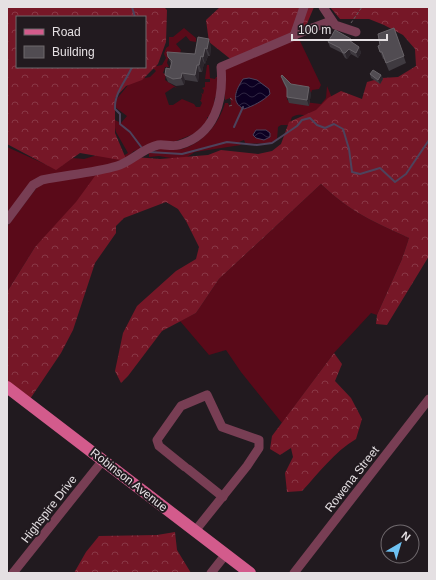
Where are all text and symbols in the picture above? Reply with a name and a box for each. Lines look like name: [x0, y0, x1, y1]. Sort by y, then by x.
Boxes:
legend: [16, 16, 146, 68]
scale bar: [292, 16, 387, 42]
text: 100 m: [298, 23, 331, 37]
text: Road: [52, 25, 81, 39]
text: Building: [52, 45, 95, 59]
street label: Rowena Street: [322, 443, 382, 515]
street label: Robinson Avenue: [88, 446, 171, 515]
street label: Highspire Drive: [18, 472, 80, 546]
north arrow: [380, 524, 420, 564]
text: N: [399, 529, 413, 543]

